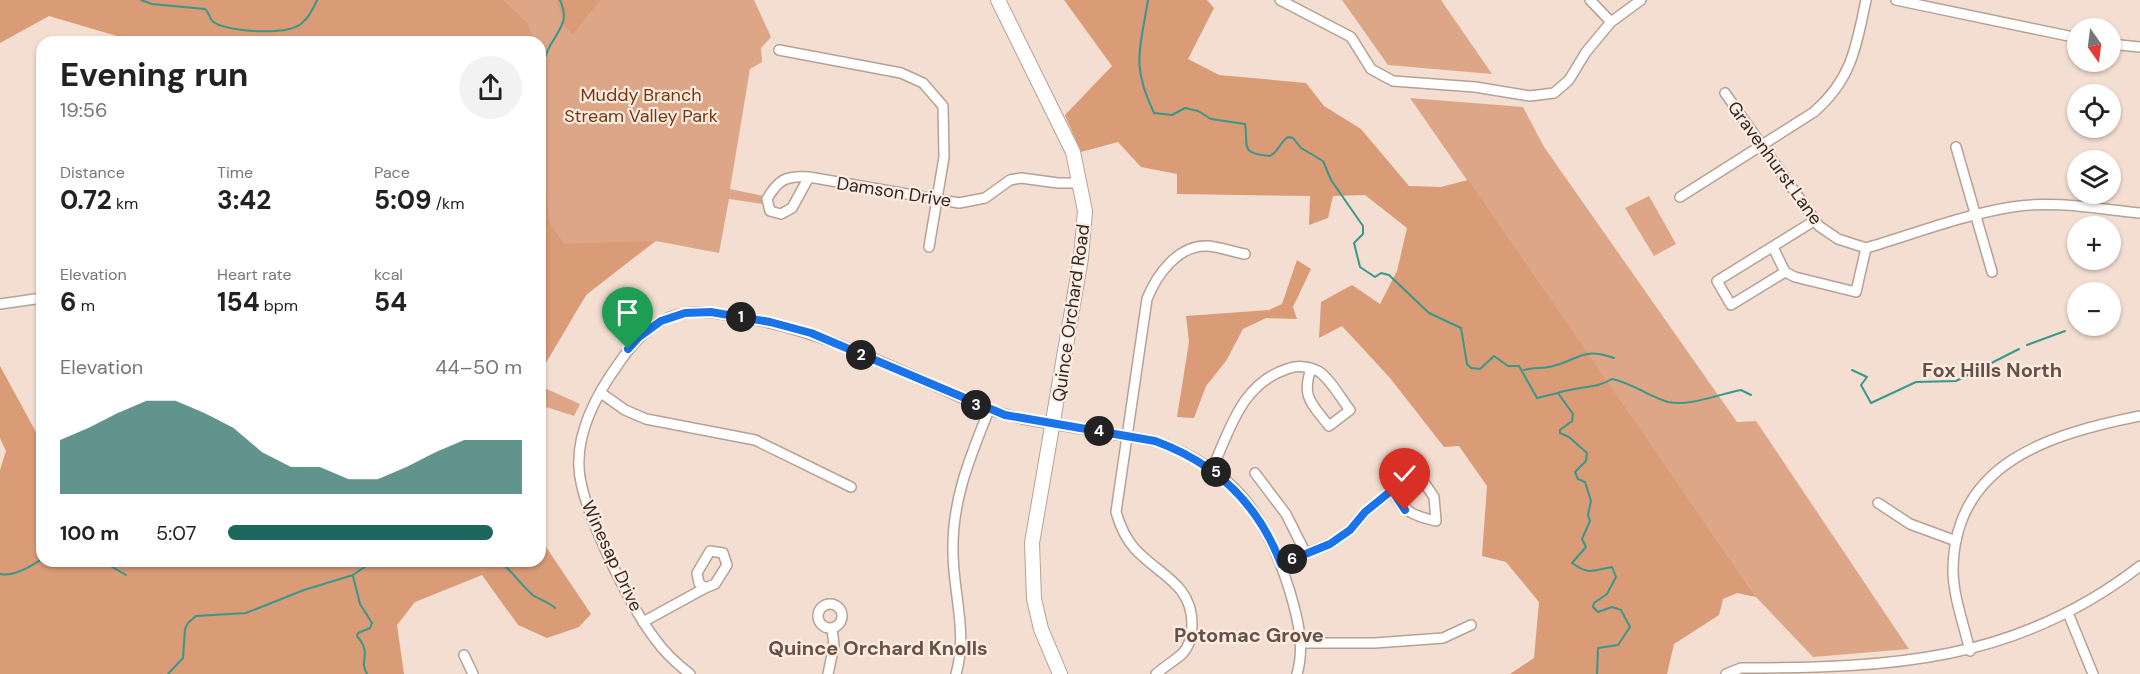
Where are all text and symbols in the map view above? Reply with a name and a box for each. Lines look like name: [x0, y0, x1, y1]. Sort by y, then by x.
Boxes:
north arrow: [2067, 18, 2121, 72]
map controls: [2067, 18, 2121, 336]
text: Evening run: [60, 53, 248, 96]
button: share: [459, 56, 522, 119]
park label: Muddy Branch Stream Valley Park: [564, 83, 718, 128]
button: locate: [2067, 84, 2121, 138]
street label: Gravenhurst Lane: [1722, 96, 1828, 230]
text: 19:56: [60, 97, 108, 123]
button: layers: [2067, 150, 2121, 204]
text: Distance: [60, 162, 125, 183]
text: Time: [217, 162, 253, 183]
text: Pace: [374, 162, 410, 183]
street label: Damson Drive: [835, 171, 953, 213]
text: 0.72: [60, 183, 112, 217]
text: 3:42: [217, 183, 271, 217]
text: 5:09: [374, 183, 432, 217]
text: km: [112, 193, 138, 214]
text: /km: [432, 193, 464, 214]
button: +: [2067, 216, 2121, 270]
street label: Quince Orchard Road: [1047, 223, 1095, 403]
text: Elevation: [60, 264, 127, 285]
text: Heart rate: [217, 264, 292, 285]
text: kcal: [374, 264, 403, 285]
button: −: [2067, 282, 2121, 336]
text: 6: [60, 285, 76, 319]
text: 154: [217, 285, 260, 319]
text: 54: [374, 285, 407, 319]
pin: [602, 287, 653, 349]
text: m: [76, 295, 95, 316]
text: bpm: [260, 295, 298, 316]
icon: arrive: [611, 296, 644, 329]
pin: 1: [726, 302, 756, 332]
text: 1: [738, 306, 744, 327]
pin: 2: [846, 340, 876, 370]
text: 2: [856, 344, 866, 365]
text: Elevation: [60, 354, 143, 380]
text: 44–50 m: [435, 354, 522, 380]
district label: Fox Hills North: [1922, 357, 2062, 383]
pin: 3: [961, 390, 991, 420]
text: 3: [971, 394, 981, 415]
pin: 4: [1084, 416, 1114, 446]
text: 4: [1094, 420, 1104, 441]
pin: [1379, 448, 1430, 510]
pin: 5: [1201, 457, 1231, 487]
icon: check: [1388, 457, 1421, 490]
text: 5: [1211, 461, 1221, 482]
street label: Winesap Drive: [576, 497, 648, 615]
text: 100 m: [60, 520, 119, 546]
text: 5:07: [156, 520, 196, 546]
pin: 6: [1277, 544, 1307, 574]
text: 6: [1287, 548, 1297, 569]
district label: Potomac Grove: [1174, 622, 1324, 648]
district label: Quince Orchard Knolls: [768, 635, 988, 661]

